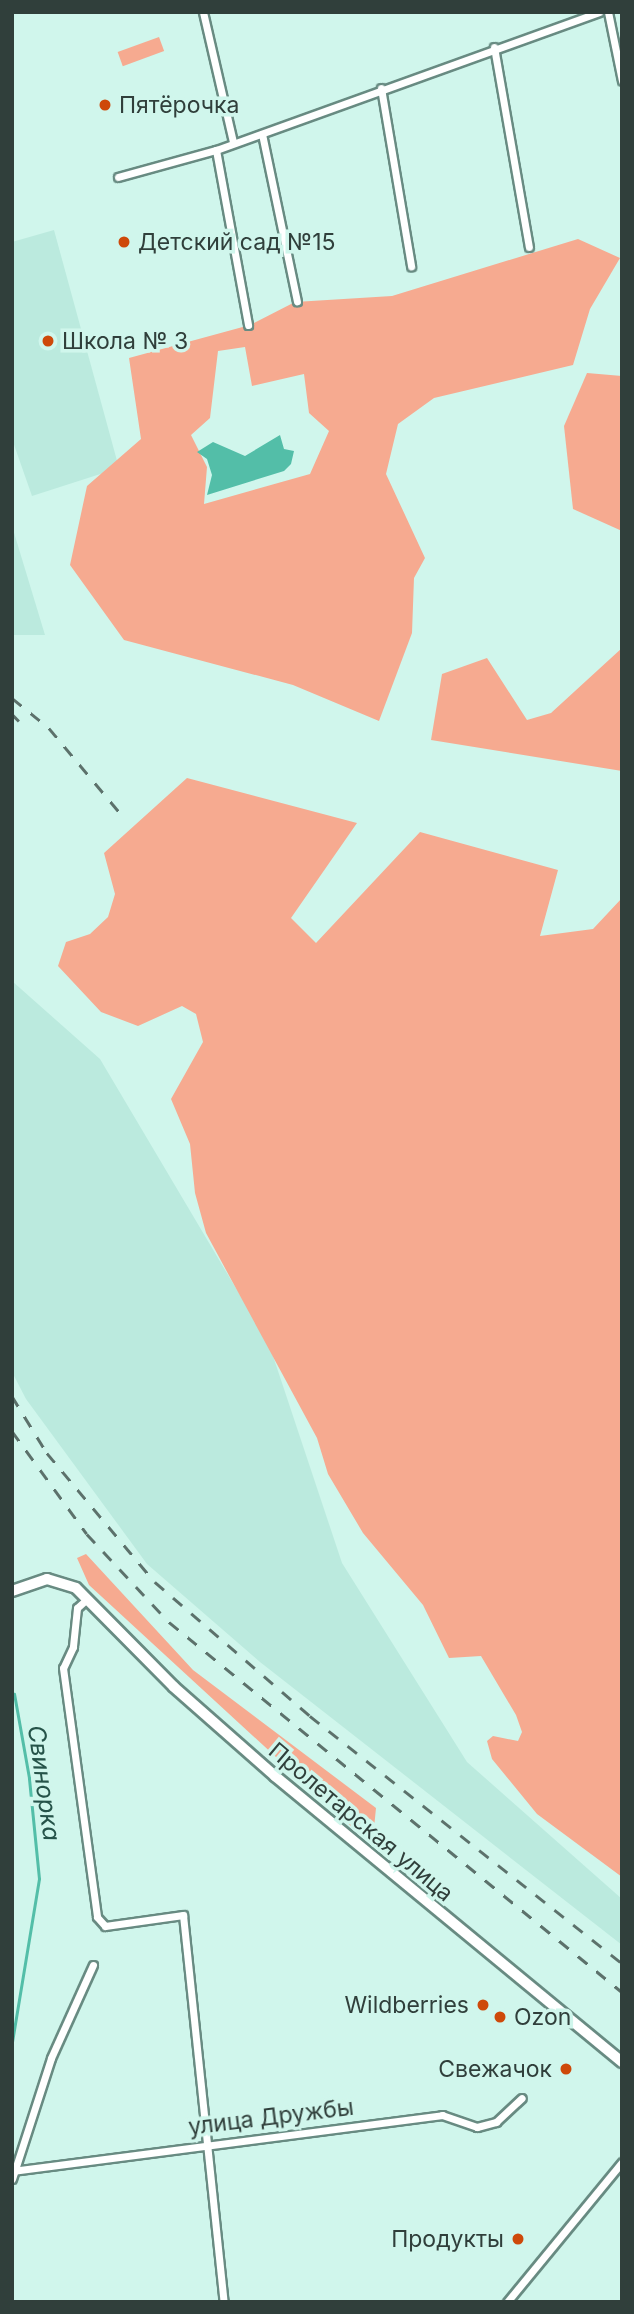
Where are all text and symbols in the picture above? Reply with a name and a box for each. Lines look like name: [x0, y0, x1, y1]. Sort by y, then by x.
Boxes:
place label: Пятёрочка: [119, 91, 239, 119]
marker: Пятёрочка: [97, 97, 113, 113]
place label: Детский сад №15: [138, 228, 336, 256]
marker: Детский сад №15: [116, 234, 132, 250]
place label: Школа № 3: [62, 327, 188, 355]
marker: Школа № 3: [40, 333, 56, 349]
water label: Свинорка: [22, 1723, 66, 1843]
street label: Пролетарская улица: [263, 1737, 459, 1907]
place label: Wildberries: [344, 1991, 469, 2019]
marker: Wildberries: [475, 1997, 491, 2013]
place label: Ozon: [514, 2003, 571, 2031]
marker: Ozon: [492, 2009, 508, 2025]
place label: Свежачок: [438, 2055, 552, 2083]
marker: Свежачок: [558, 2061, 574, 2077]
street label: улица Дружбы: [187, 2093, 355, 2141]
place label: Продукты: [391, 2225, 504, 2253]
marker: Продукты: [510, 2231, 526, 2247]

